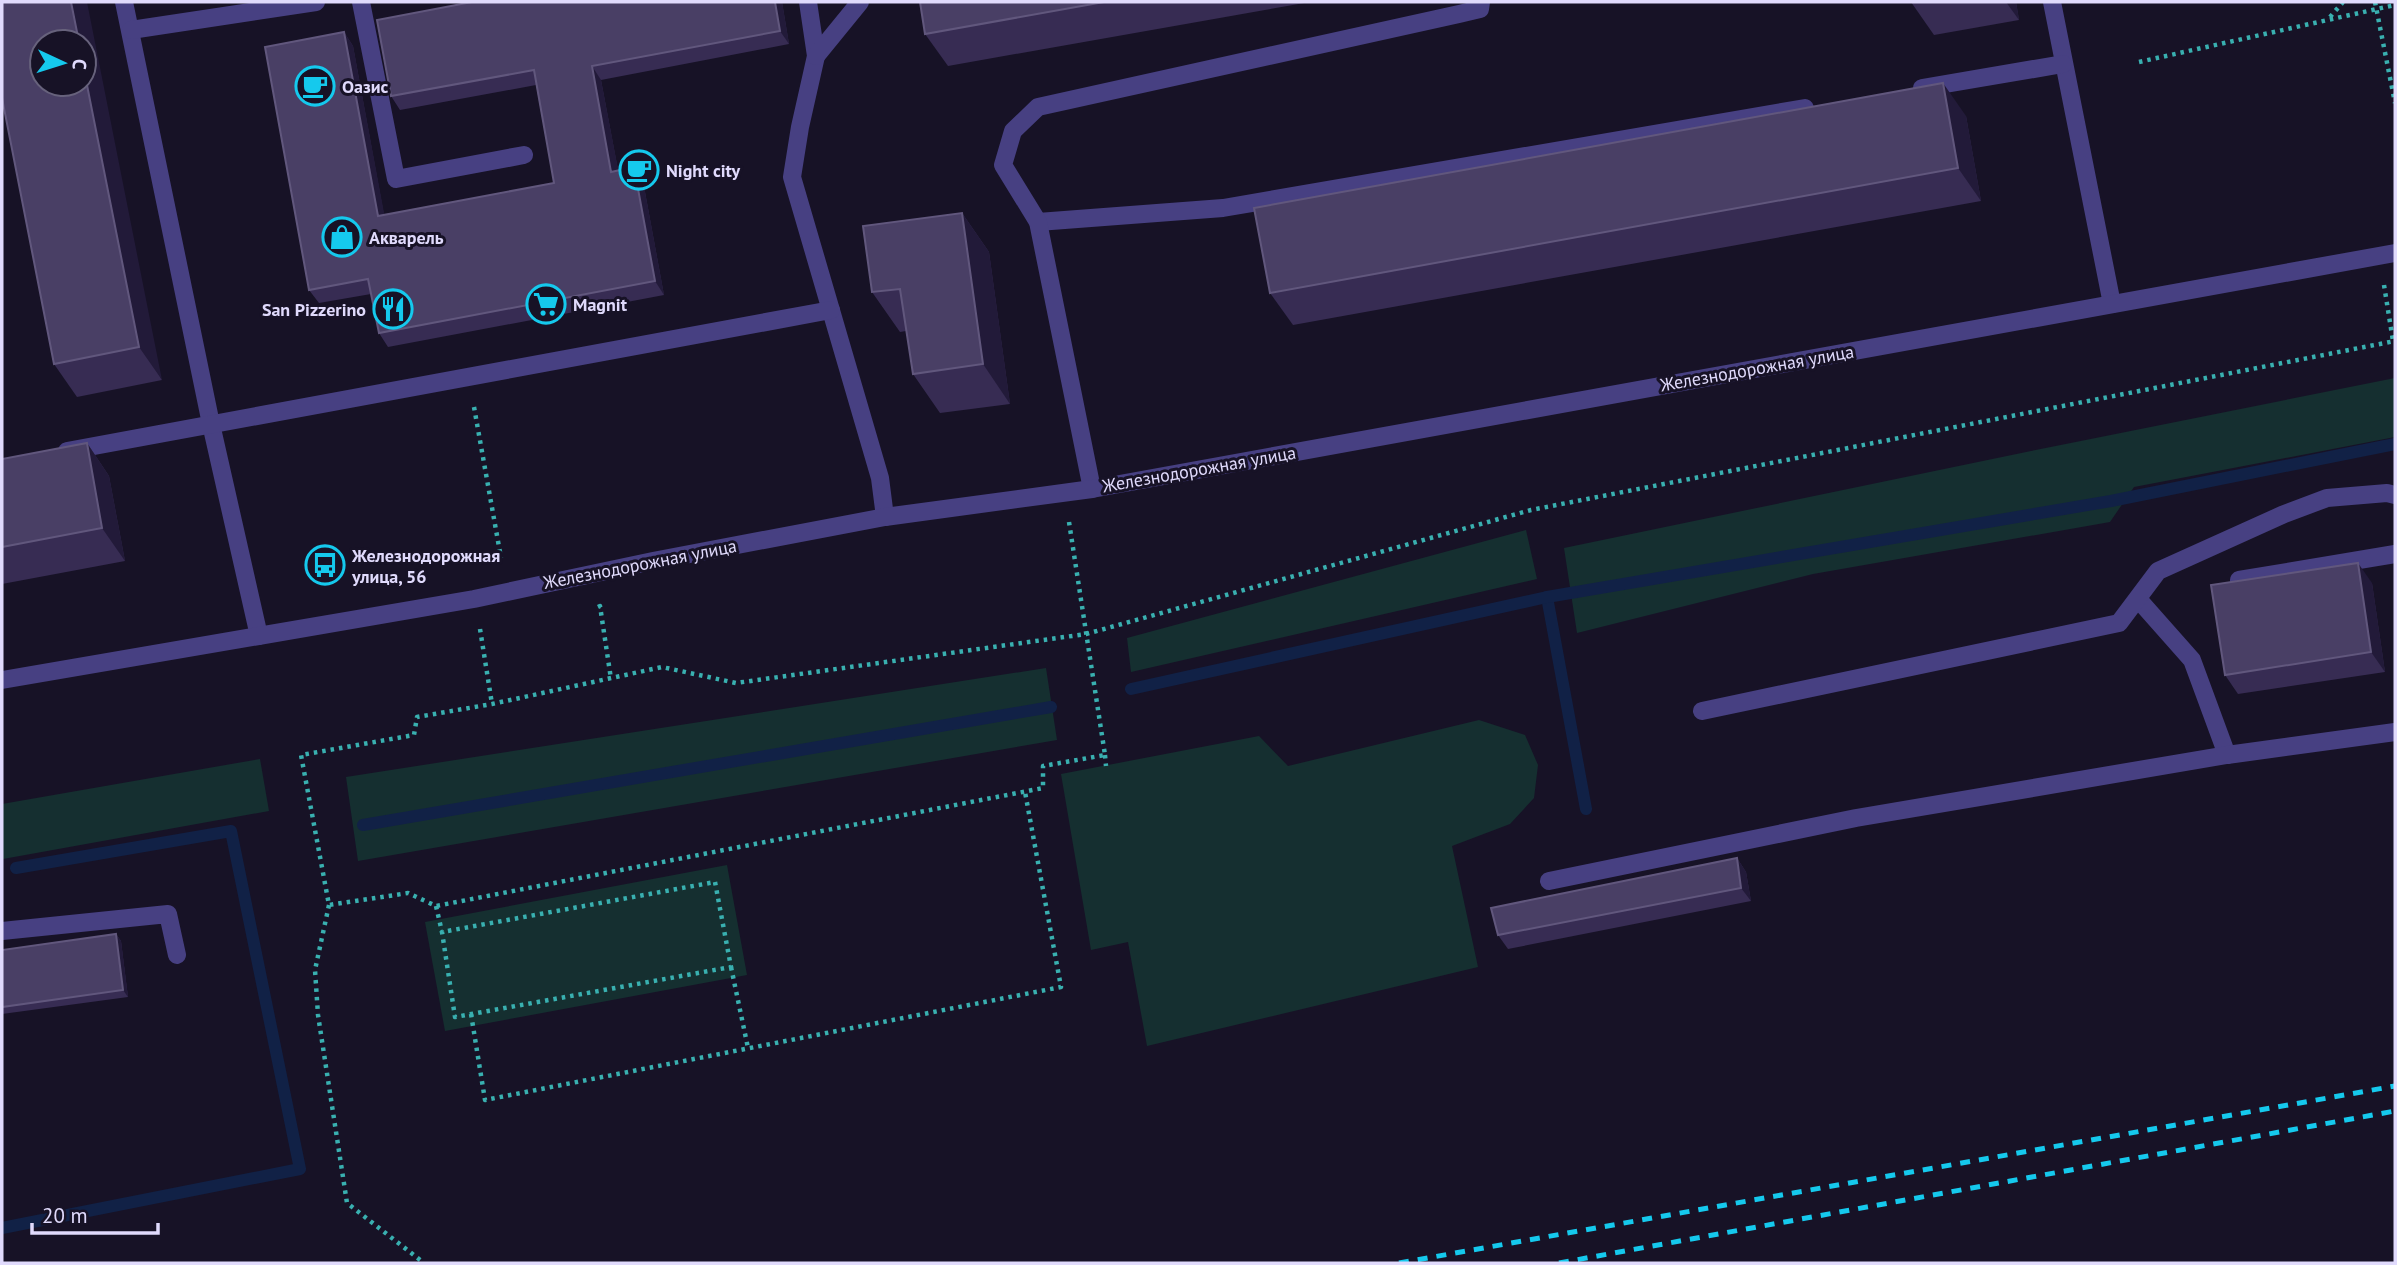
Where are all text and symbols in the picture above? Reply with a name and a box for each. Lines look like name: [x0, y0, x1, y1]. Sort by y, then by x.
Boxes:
north arrow: [28, 28, 98, 98]
text: С: [68, 58, 92, 71]
cafe icon: Оазис: [294, 65, 336, 107]
place label: Оазис: [342, 75, 389, 98]
cafe icon: Night city: [618, 149, 660, 191]
place label: Night city: [666, 159, 740, 182]
shop icon: Акварель: [321, 216, 363, 258]
place label: Акварель: [369, 226, 444, 249]
supermarket icon: Magnit: [525, 283, 567, 325]
restaurant icon: San Pizzerino: [372, 288, 414, 330]
place label: Magnit: [573, 293, 628, 316]
place label: San Pizzerino: [262, 298, 366, 321]
street label: Железнодорожная улица: [1657, 340, 1856, 397]
street label: Железнодорожная улица: [1099, 441, 1298, 498]
street label: Железнодорожная улица: [540, 534, 739, 594]
bus stop icon: Железнодорожная улица, 56: [304, 544, 346, 586]
place label: Железнодорожная улица, 56: [351, 544, 500, 588]
scale bar: [32, 1192, 158, 1236]
text: 20 m: [42, 1202, 88, 1229]

